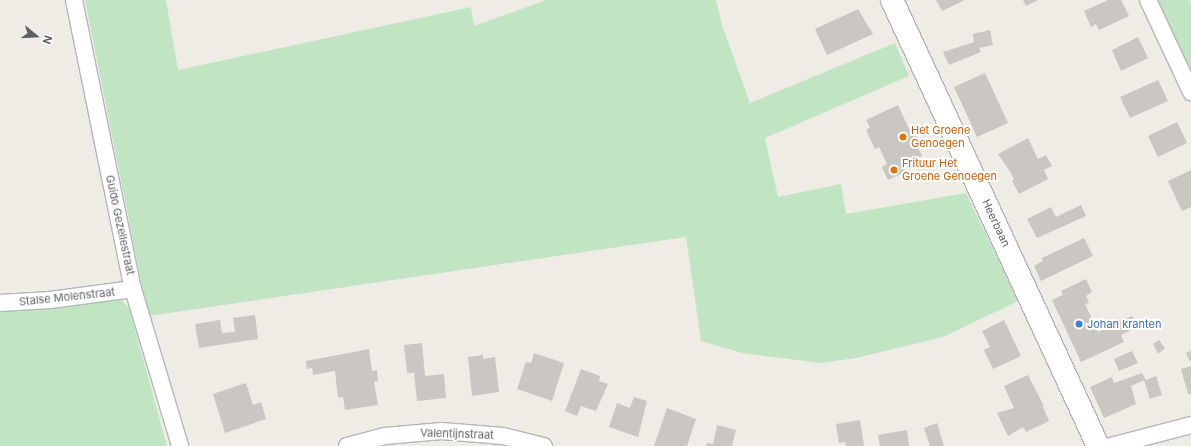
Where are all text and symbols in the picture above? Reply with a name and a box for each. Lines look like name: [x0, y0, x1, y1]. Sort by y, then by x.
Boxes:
north arrow: [16, 16, 56, 56]
text: N: [39, 34, 55, 46]
place label: Het Groene Genoegen: [911, 124, 970, 150]
marker: Het Groene Genoegen: [898, 132, 908, 142]
place label: Frituur Het Groene Genoegen: [902, 157, 997, 183]
marker: Frituur Het Groene Genoegen: [889, 165, 899, 175]
street label: Guido Gezellestraat: [103, 174, 137, 276]
street label: Heerbaan: [979, 197, 1013, 249]
street label: Stalse Molenstraat: [18, 285, 116, 309]
place label: Johan kranten: [1087, 317, 1161, 331]
marker: Johan kranten: [1074, 319, 1084, 329]
street label: Valentijnstraat: [420, 426, 494, 442]

